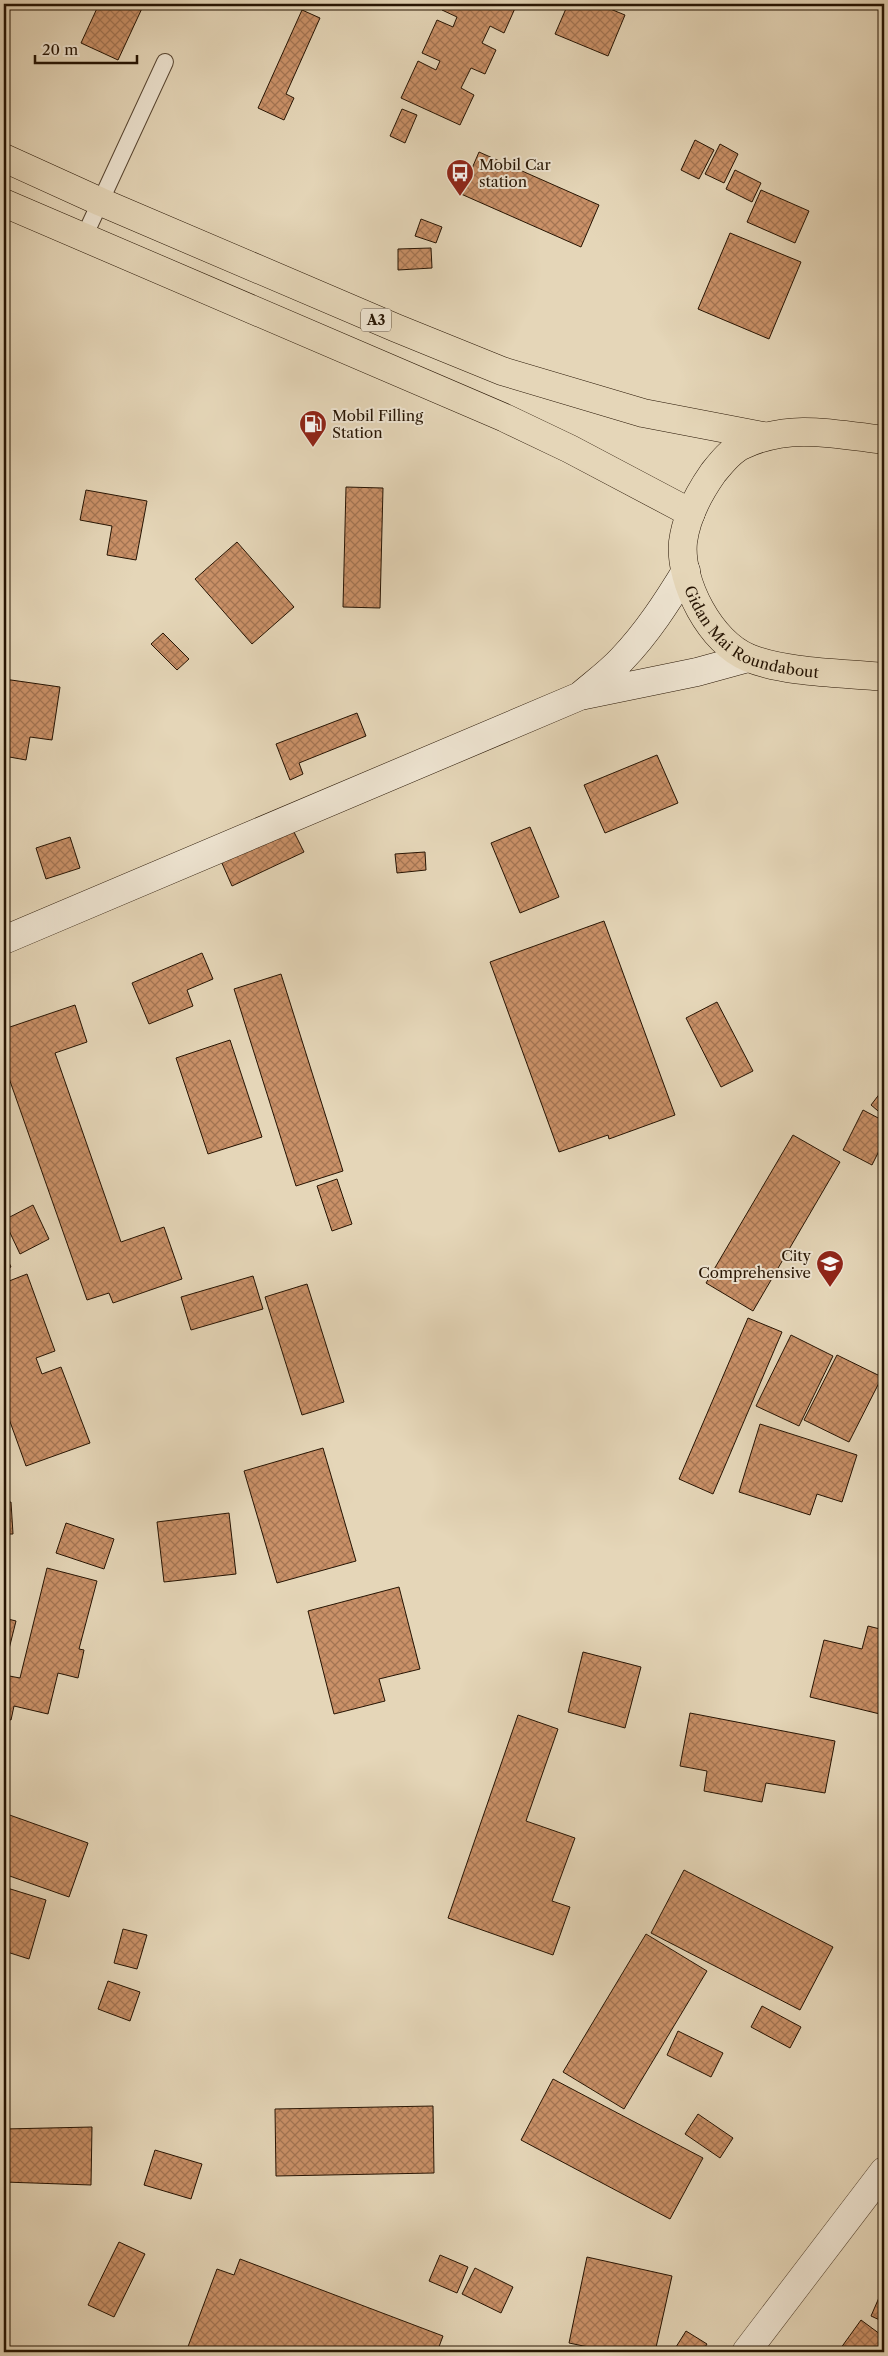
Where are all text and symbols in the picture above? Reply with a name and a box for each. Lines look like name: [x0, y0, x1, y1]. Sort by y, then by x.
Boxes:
scale bar: [35, 32, 138, 64]
text: 20 m: [42, 40, 78, 59]
place label: Mobil Car station: [479, 155, 552, 191]
bus stop icon: Mobil Car station: [445, 158, 475, 197]
road number: A3: [361, 308, 391, 332]
place label: Mobil Filling Station: [332, 406, 423, 442]
fuel station icon: Mobil Filling Station: [298, 409, 328, 448]
street label: Gidan Mai Roundabout: [681, 582, 820, 681]
place label: City Comprehensive: [698, 1246, 812, 1282]
school or university icon: City Comprehensive: [815, 1249, 845, 1288]

